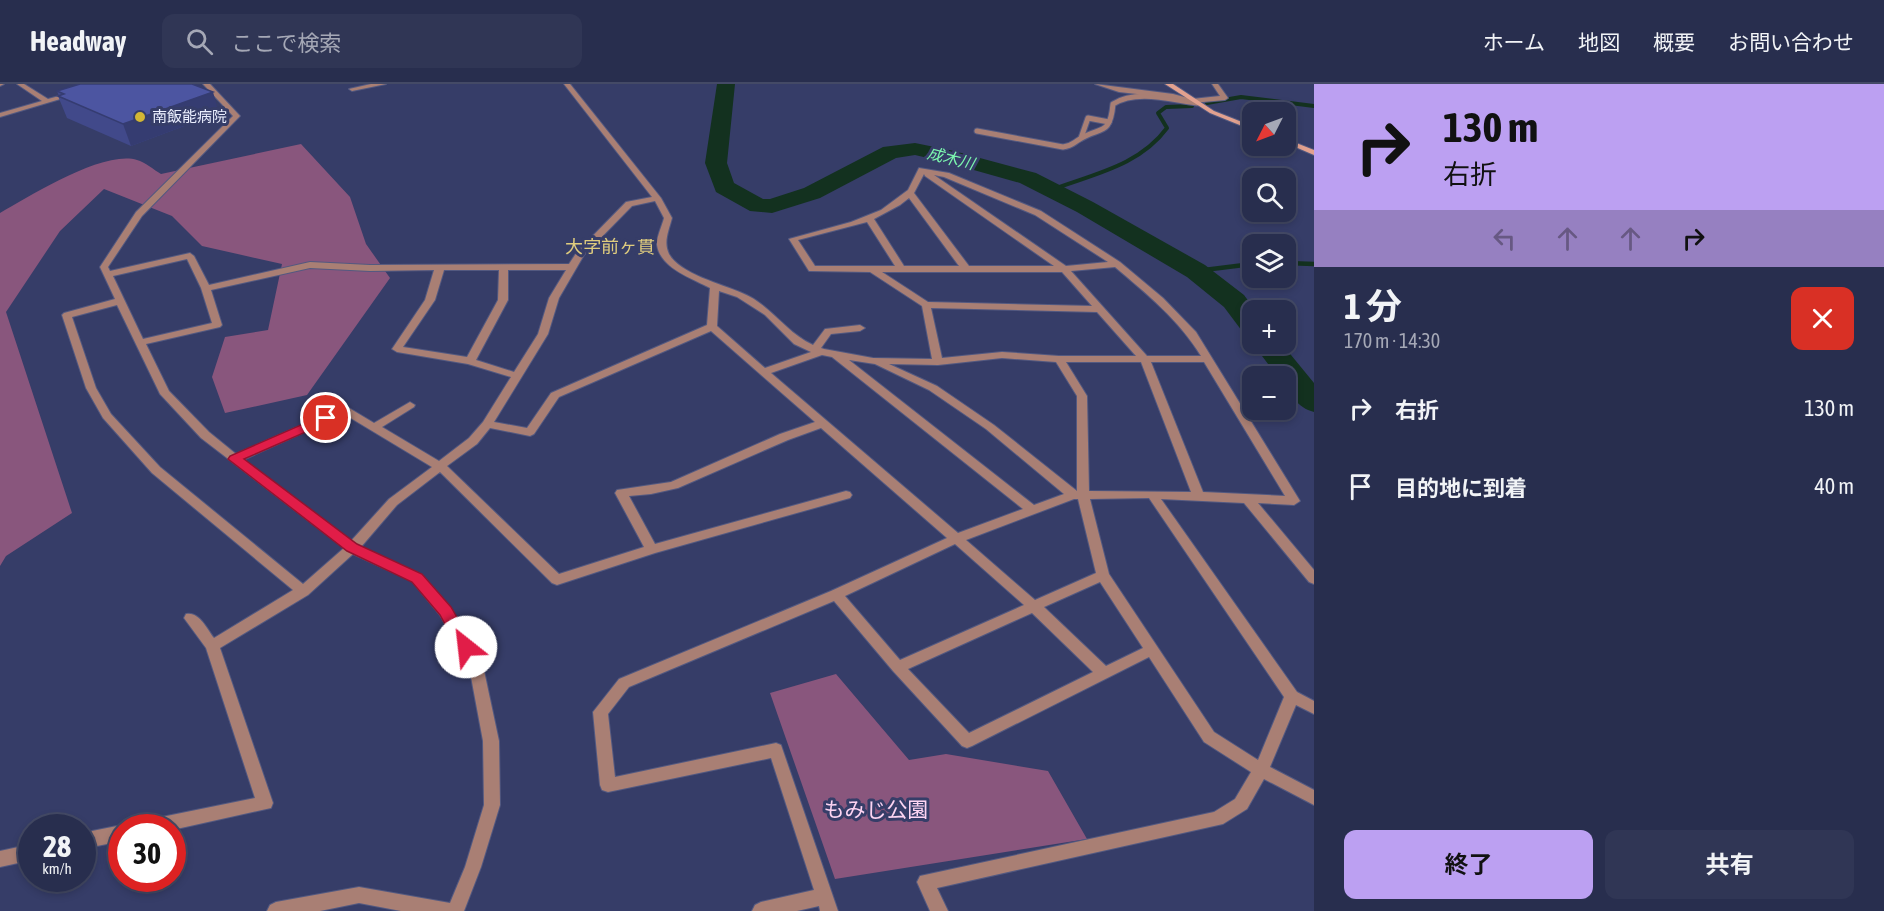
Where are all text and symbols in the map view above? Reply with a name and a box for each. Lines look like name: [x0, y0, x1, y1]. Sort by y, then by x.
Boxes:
search box: [162, 14, 582, 68]
text: Headway: [30, 25, 126, 57]
icon: search: [183, 25, 216, 58]
text: ここで検索: [231, 30, 341, 56]
text: ホーム: [1483, 30, 1545, 54]
text: 地図: [1578, 30, 1620, 54]
text: 概要: [1653, 30, 1695, 54]
text: お問い合わせ: [1728, 30, 1854, 54]
north arrow: [1242, 102, 1296, 156]
map controls: [1242, 102, 1296, 420]
text: 130 m: [1443, 103, 1538, 151]
place label: 南飯能病院: [152, 108, 227, 125]
icon: right: [1344, 108, 1422, 186]
marker: 南飯能病院: [133, 110, 147, 124]
water label: 成木川: [926, 143, 978, 173]
text: 右折: [1443, 159, 1497, 190]
button: search: [1242, 168, 1296, 222]
icon: left: [1488, 222, 1521, 255]
icon: ahead: [1551, 222, 1584, 255]
icon: ahead: [1614, 222, 1647, 255]
icon: right: [1677, 222, 1710, 255]
button: layers: [1242, 234, 1296, 288]
district label: 大字前ヶ貫: [565, 236, 655, 257]
text: 1 分: [1344, 285, 1402, 327]
button: close: [1791, 287, 1854, 350]
button: +: [1242, 300, 1296, 354]
text: 170 m · 14:30: [1344, 329, 1440, 352]
button: −: [1242, 366, 1296, 420]
pin: [300, 392, 351, 443]
icon: right: [1344, 392, 1377, 425]
text: 130 m: [1804, 395, 1854, 421]
text: 右折: [1395, 397, 1439, 423]
icon: arrive: [309, 401, 342, 434]
icon: arrive: [1344, 470, 1377, 503]
text: 40 m: [1814, 473, 1854, 499]
text: 目的地に到着: [1395, 475, 1527, 501]
position arrow: [434, 615, 498, 679]
park label: もみじ公園: [824, 797, 929, 821]
speed limit sign: 30: [108, 814, 186, 892]
text: 28: [43, 829, 71, 863]
button: 終了: [1344, 830, 1593, 899]
button: 共有: [1605, 830, 1854, 899]
text: km/h: [42, 860, 72, 877]

